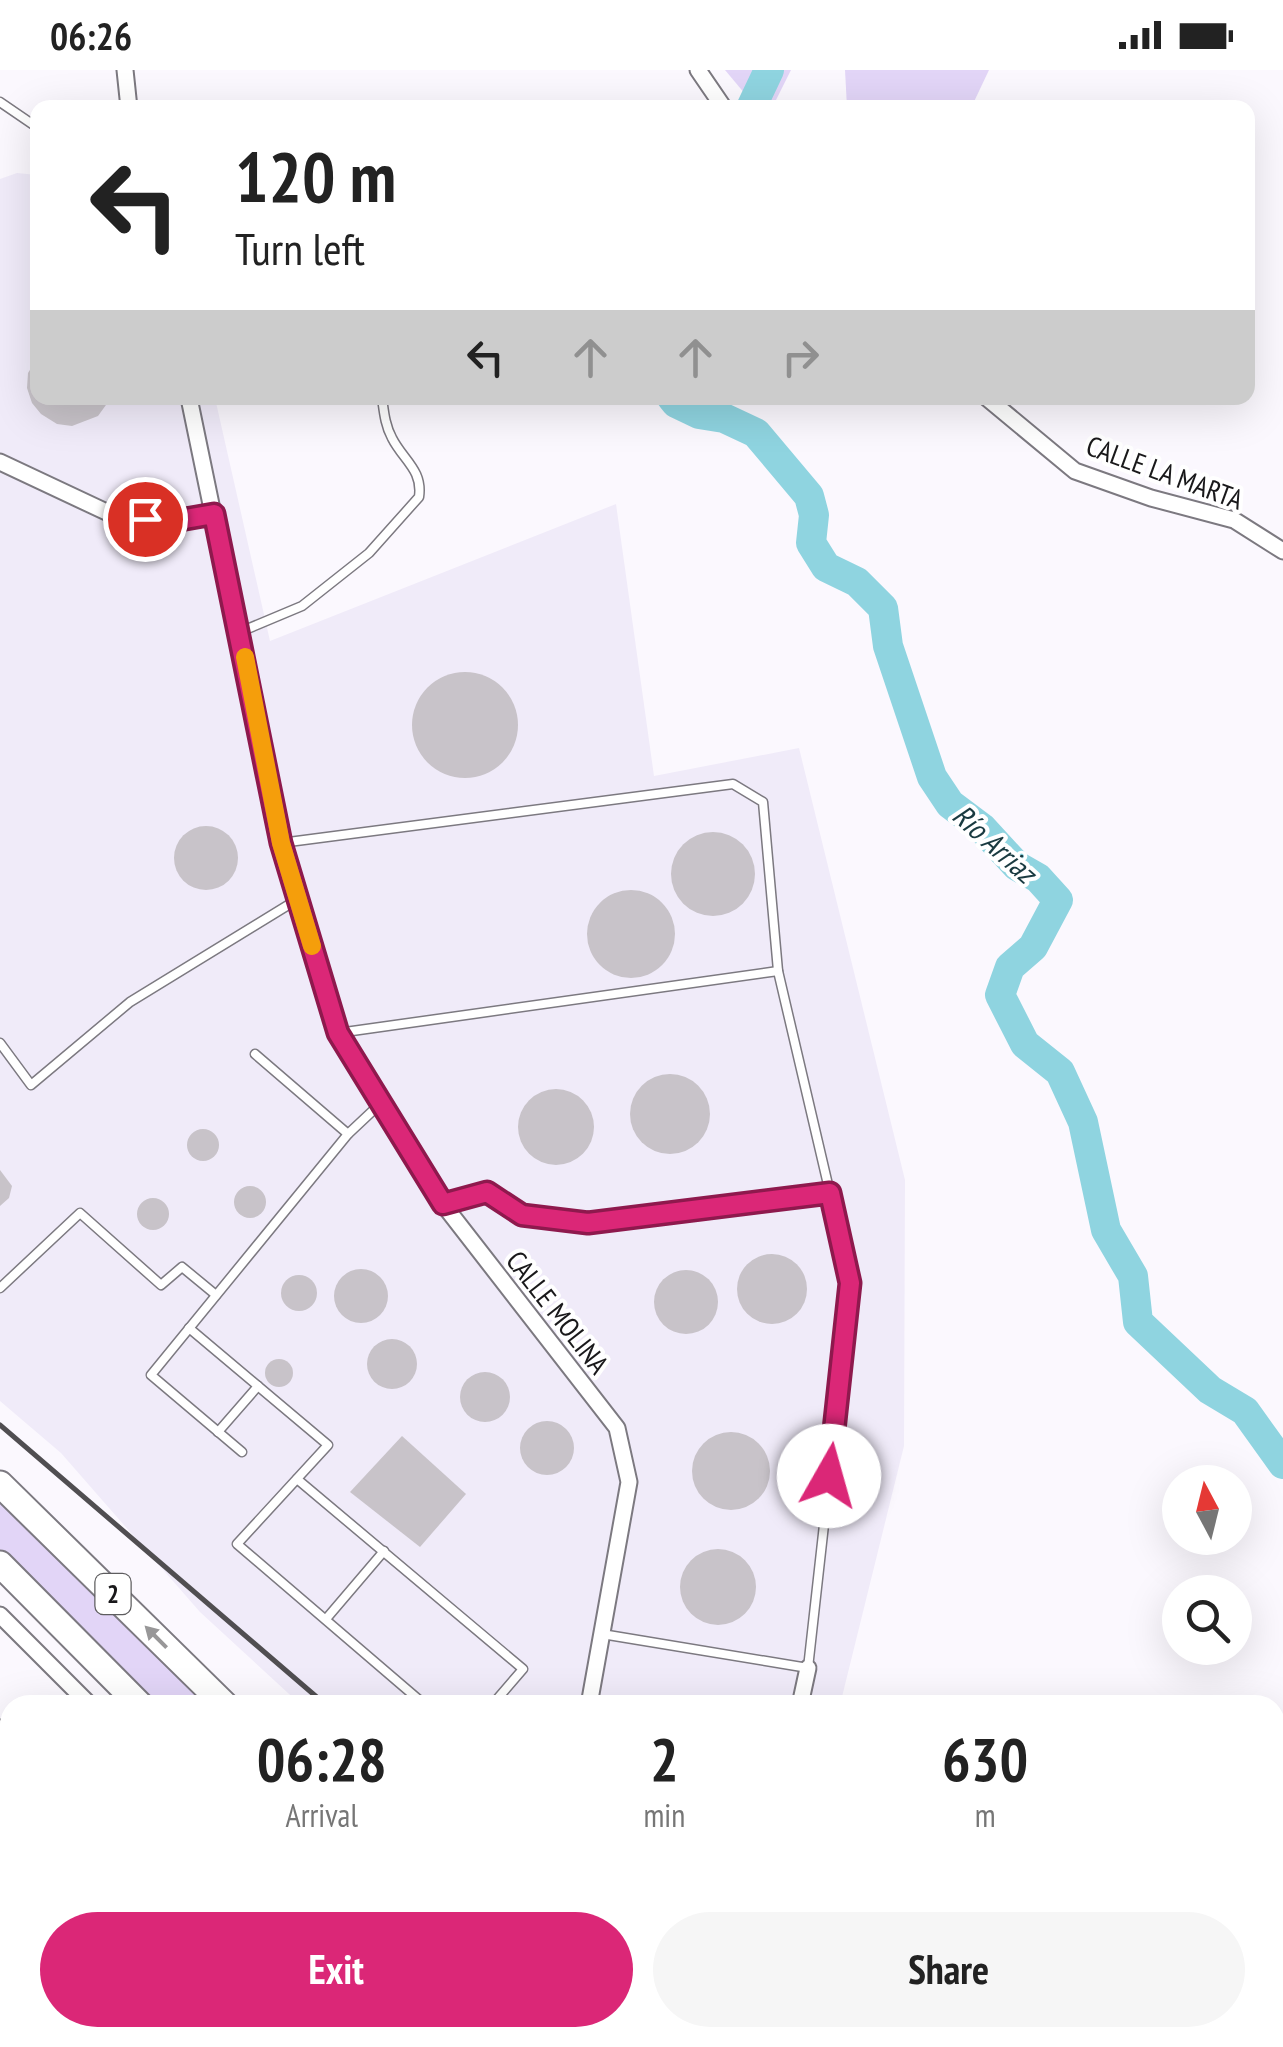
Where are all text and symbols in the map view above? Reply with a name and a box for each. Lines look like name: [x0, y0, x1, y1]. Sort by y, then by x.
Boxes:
text: 06:26: [50, 11, 132, 60]
text: 120 m: [235, 131, 396, 221]
icon: left: [70, 140, 200, 270]
text: Turn left: [235, 219, 365, 277]
icon: left: [458, 330, 513, 385]
icon: ahead: [563, 330, 618, 385]
icon: ahead: [668, 330, 723, 385]
icon: right: [773, 330, 828, 385]
street label: CALLE LA MARTA: [1082, 427, 1249, 518]
pin: [103, 477, 188, 562]
icon: arrive: [118, 492, 173, 547]
water label: Río Arriaz: [945, 795, 1047, 893]
street label: CALLE MOLINA: [498, 1243, 618, 1382]
position arrow: [777, 1424, 881, 1528]
north arrow: [1162, 1465, 1252, 1555]
map controls: [1162, 1465, 1252, 1665]
road number: 2: [96, 1574, 130, 1614]
button: search: [1162, 1575, 1252, 1665]
one-way arrow: [144, 1625, 168, 1649]
text: 06:28: [257, 1720, 387, 1798]
text: 2: [650, 1720, 679, 1798]
text: 630: [942, 1720, 1028, 1798]
text: Arrival: [286, 1794, 358, 1836]
text: min: [643, 1794, 685, 1836]
text: m: [975, 1794, 996, 1836]
button: Exit: [40, 1912, 633, 2027]
button: Share: [653, 1912, 1245, 2027]

